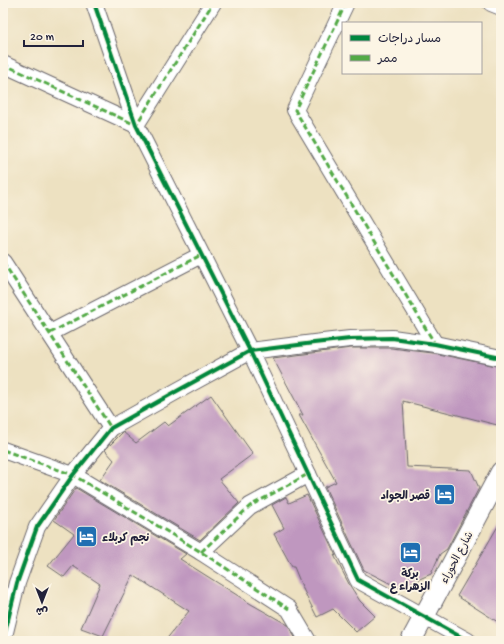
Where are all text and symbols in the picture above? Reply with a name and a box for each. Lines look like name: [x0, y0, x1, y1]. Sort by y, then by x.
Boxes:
scale bar: [24, 22, 83, 48]
legend: [342, 22, 482, 74]
text: 20 m: [30, 31, 55, 45]
text: مسار دراجات: [378, 33, 441, 47]
text: ممر: [377, 53, 397, 67]
hotel icon: قصر الجواد: [432, 482, 458, 508]
place label: قصر الجواد: [381, 489, 430, 503]
hotel icon: نجم كربلاء: [74, 524, 100, 550]
street label: شارع الحوراء: [438, 530, 477, 586]
place label: نجم كربلاء: [102, 532, 149, 546]
hotel icon: بركة الزهراء ع: [397, 540, 423, 566]
place label: بركة الزهراء ع: [390, 568, 430, 594]
north arrow: [22, 582, 62, 622]
text: ش: [36, 604, 48, 616]

